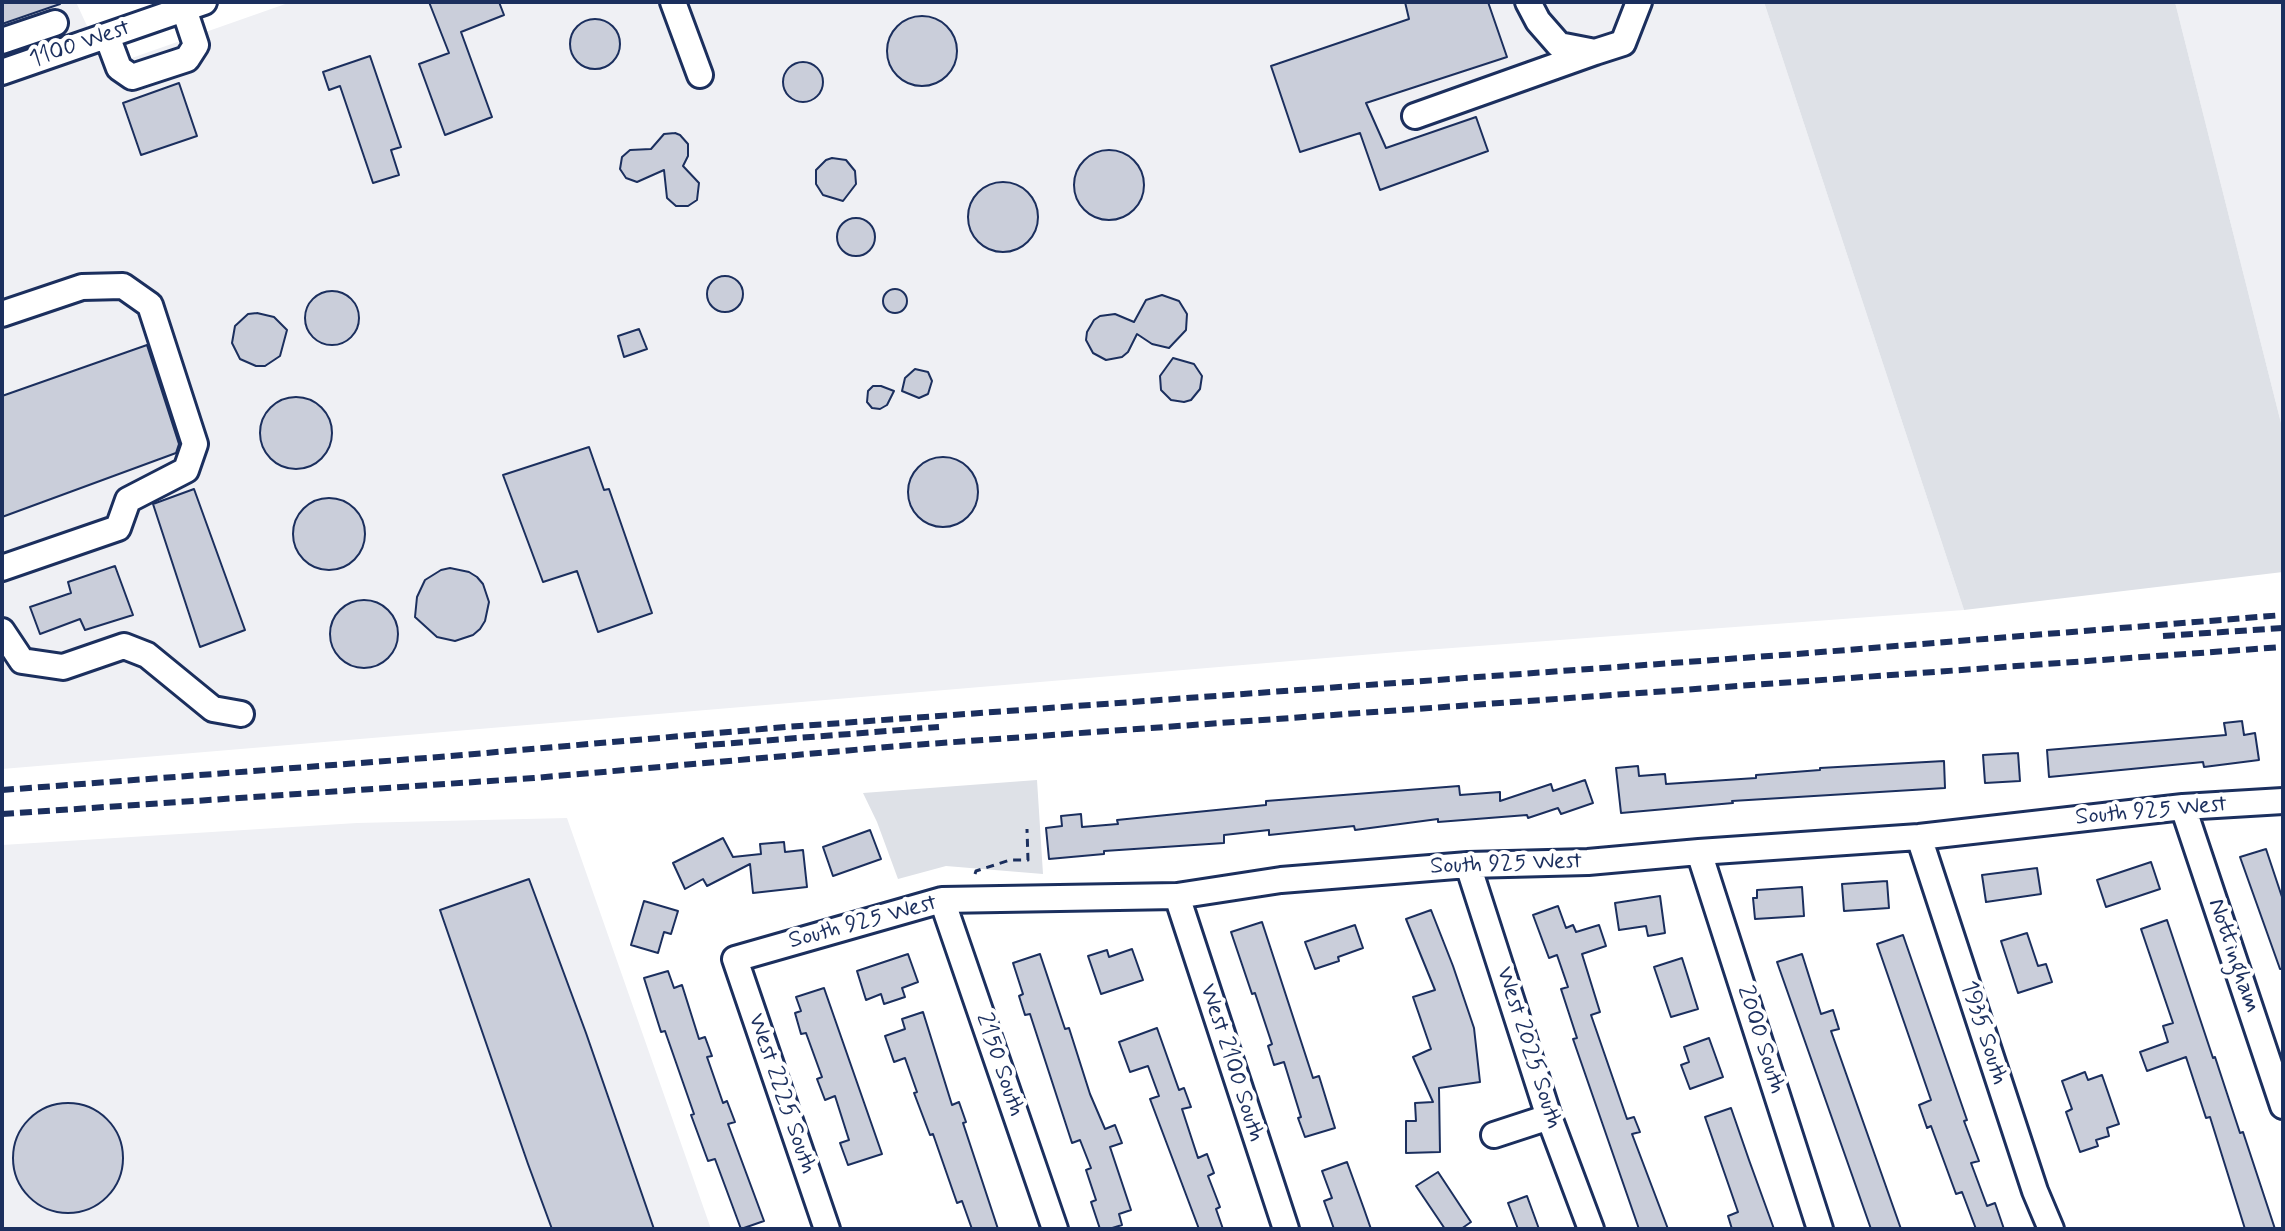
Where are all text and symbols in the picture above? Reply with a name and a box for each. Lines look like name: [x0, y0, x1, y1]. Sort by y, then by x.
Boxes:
street label: 1100 West: [26, 14, 134, 76]
street label: South 925 West: [2074, 791, 2228, 833]
street label: South 925 West: [1429, 848, 1583, 882]
street label: South 925 West: [786, 889, 940, 957]
street label: Nottingham: [2200, 895, 2266, 1017]
street label: West 2025 South: [1488, 963, 1568, 1133]
street label: 1935 South: [1953, 977, 2013, 1089]
street label: West 2100 South: [1192, 980, 1270, 1146]
street label: 2000 South: [1729, 982, 1791, 1098]
street label: West 2225 South: [740, 1010, 822, 1178]
street label: 2150 South: [968, 1010, 1030, 1120]

